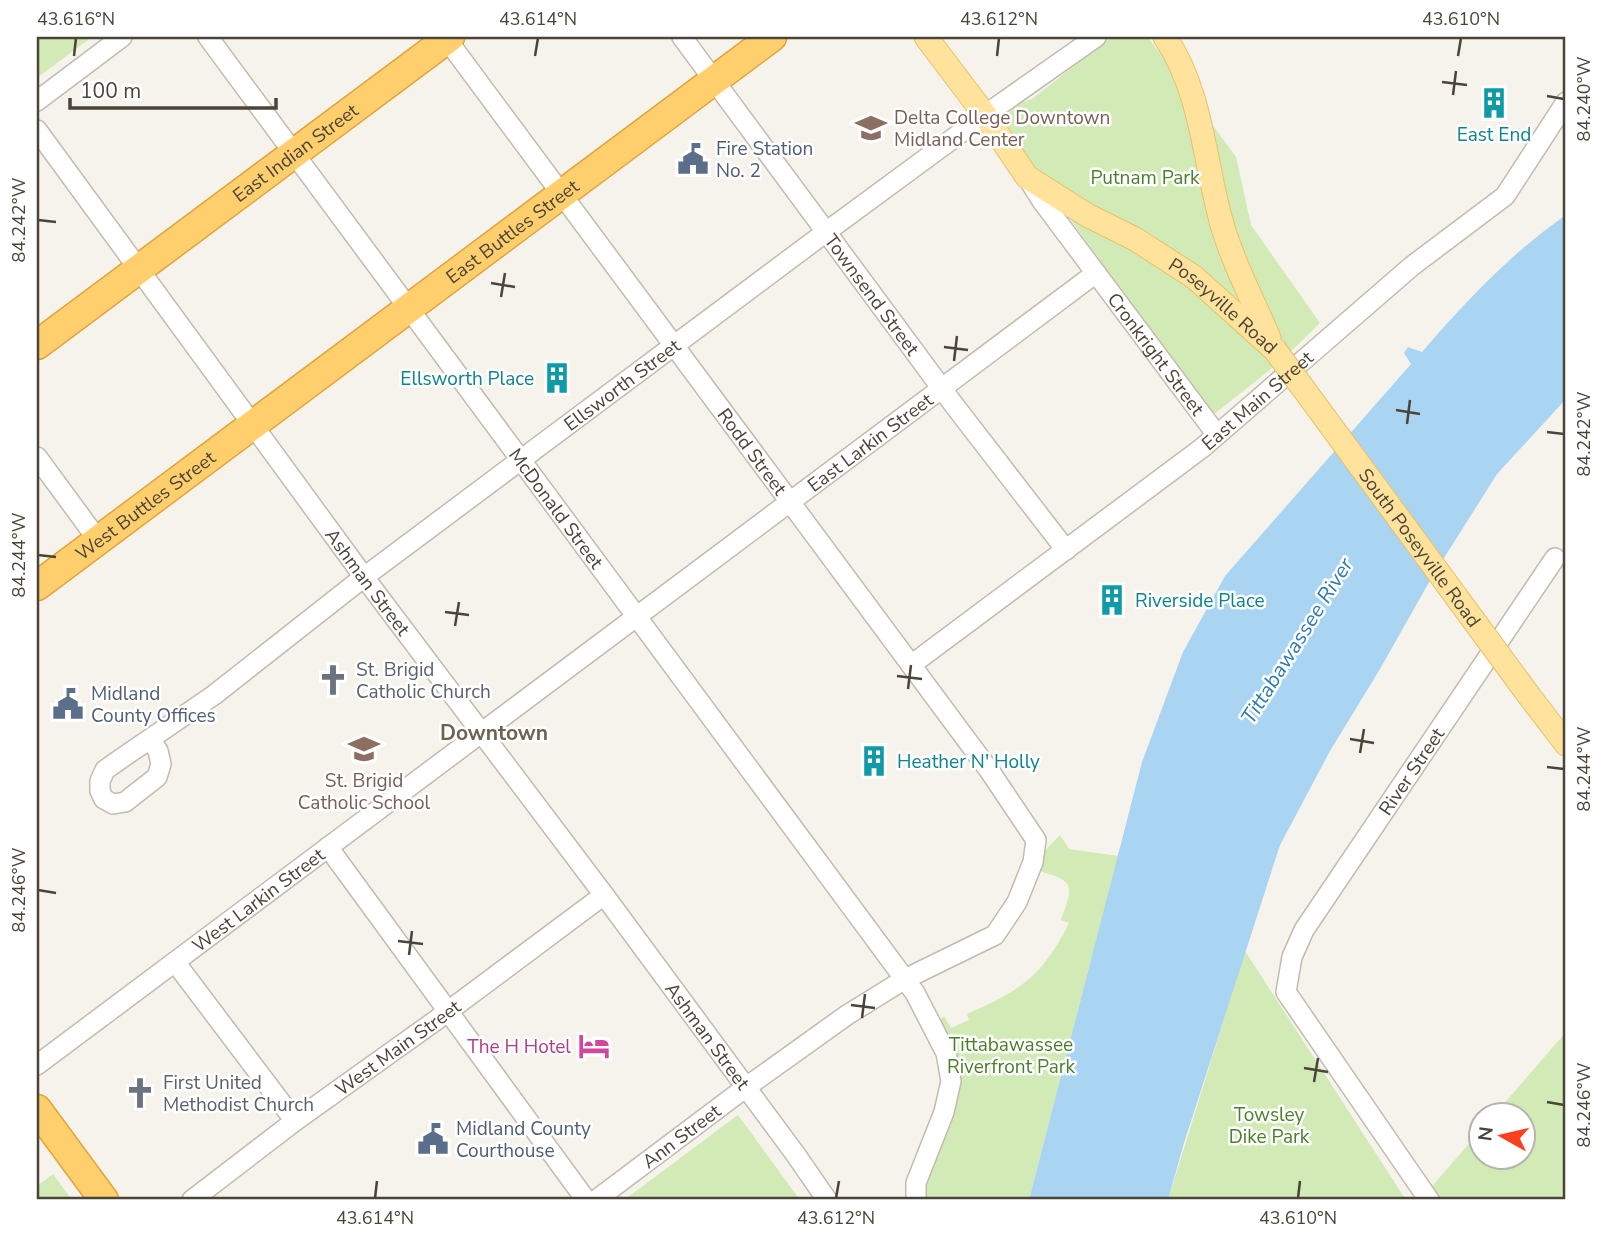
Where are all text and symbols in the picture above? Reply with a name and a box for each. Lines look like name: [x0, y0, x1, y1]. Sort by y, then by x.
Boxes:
text: 43.616°N: [37, 7, 115, 31]
text: 43.614°N: [499, 7, 577, 31]
text: 43.612°N: [960, 7, 1038, 31]
text: 43.610°N: [1422, 7, 1500, 31]
text: 84.240°W: [1572, 56, 1596, 141]
scale bar: [70, 66, 276, 110]
text: 100 m: [80, 77, 141, 105]
building icon: East End: [1477, 86, 1511, 120]
street label: East Indian Street: [228, 98, 364, 209]
place label: Delta College Downtown Midland Center: [894, 105, 1110, 153]
school or university icon: Delta College Downtown Midland Center: [854, 111, 888, 145]
place label: East End: [1457, 122, 1531, 148]
place label: Fire Station No. 2: [716, 136, 813, 184]
public building icon: Fire Station No. 2: [676, 142, 710, 176]
park label: Putnam Park: [1090, 165, 1200, 191]
street label: East Buttles Street: [441, 174, 585, 290]
text: 84.242°W: [7, 177, 31, 262]
street label: Townsend Street: [818, 229, 925, 361]
street label: Poseyville Road: [1163, 252, 1283, 360]
street label: Cronkright Street: [1101, 288, 1210, 421]
street label: Ellsworth Street: [559, 333, 686, 437]
street label: East Main Street: [1196, 345, 1319, 457]
building icon: Ellsworth Place: [540, 361, 574, 395]
place label: Ellsworth Place: [400, 366, 534, 392]
street label: East Larkin Street: [802, 387, 939, 498]
text: 84.242°W: [1572, 391, 1596, 476]
street label: Rodd Street: [711, 403, 793, 501]
street label: McDonald Street: [502, 443, 609, 575]
street label: West Buttles Street: [70, 445, 221, 567]
street label: South Poseyville Road: [1352, 463, 1486, 633]
text: 84.244°W: [7, 512, 31, 597]
street label: Ashman Street: [319, 523, 416, 642]
water label: Tittabawassee River: [1234, 552, 1360, 729]
building icon: Riverside Place: [1095, 583, 1129, 617]
place label: Riverside Place: [1135, 588, 1265, 614]
place label: St. Brigid Catholic Church: [356, 657, 491, 705]
church icon: St. Brigid Catholic Church: [316, 663, 350, 697]
place label: Midland County Offices: [91, 681, 216, 729]
public building icon: Midland County Offices: [51, 687, 85, 721]
district label: Downtown: [440, 719, 548, 747]
street label: River Street: [1373, 723, 1451, 821]
text: 84.244°W: [1572, 726, 1596, 811]
school or university icon: St. Brigid Catholic School: [347, 732, 381, 766]
building icon: Heather N' Holly: [857, 744, 891, 778]
place label: Heather N' Holly: [897, 749, 1040, 775]
place label: St. Brigid Catholic School: [298, 768, 431, 816]
street label: West Larkin Street: [187, 842, 330, 959]
text: 84.246°W: [7, 847, 31, 932]
street label: Ashman Street: [659, 977, 756, 1095]
street label: West Main Street: [330, 994, 467, 1102]
hotel icon: The H Hotel: [577, 1029, 611, 1063]
park label: Tittabawassee Riverfront Park: [947, 1032, 1076, 1080]
place label: The H Hotel: [467, 1034, 571, 1060]
text: 84.246°W: [1572, 1062, 1596, 1147]
place label: First United Methodist Church: [163, 1070, 314, 1118]
church icon: First United Methodist Church: [123, 1076, 157, 1110]
street label: Ann Street: [637, 1098, 726, 1175]
north arrow: [1466, 1100, 1536, 1170]
park label: Towsley Dike Park: [1229, 1102, 1310, 1150]
place label: Midland County Courthouse: [456, 1116, 591, 1164]
public building icon: Midland County Courthouse: [416, 1122, 450, 1156]
text: N: [1472, 1125, 1500, 1143]
text: 43.614°N: [336, 1206, 414, 1230]
text: 43.612°N: [797, 1206, 875, 1230]
text: 43.610°N: [1259, 1206, 1337, 1230]

